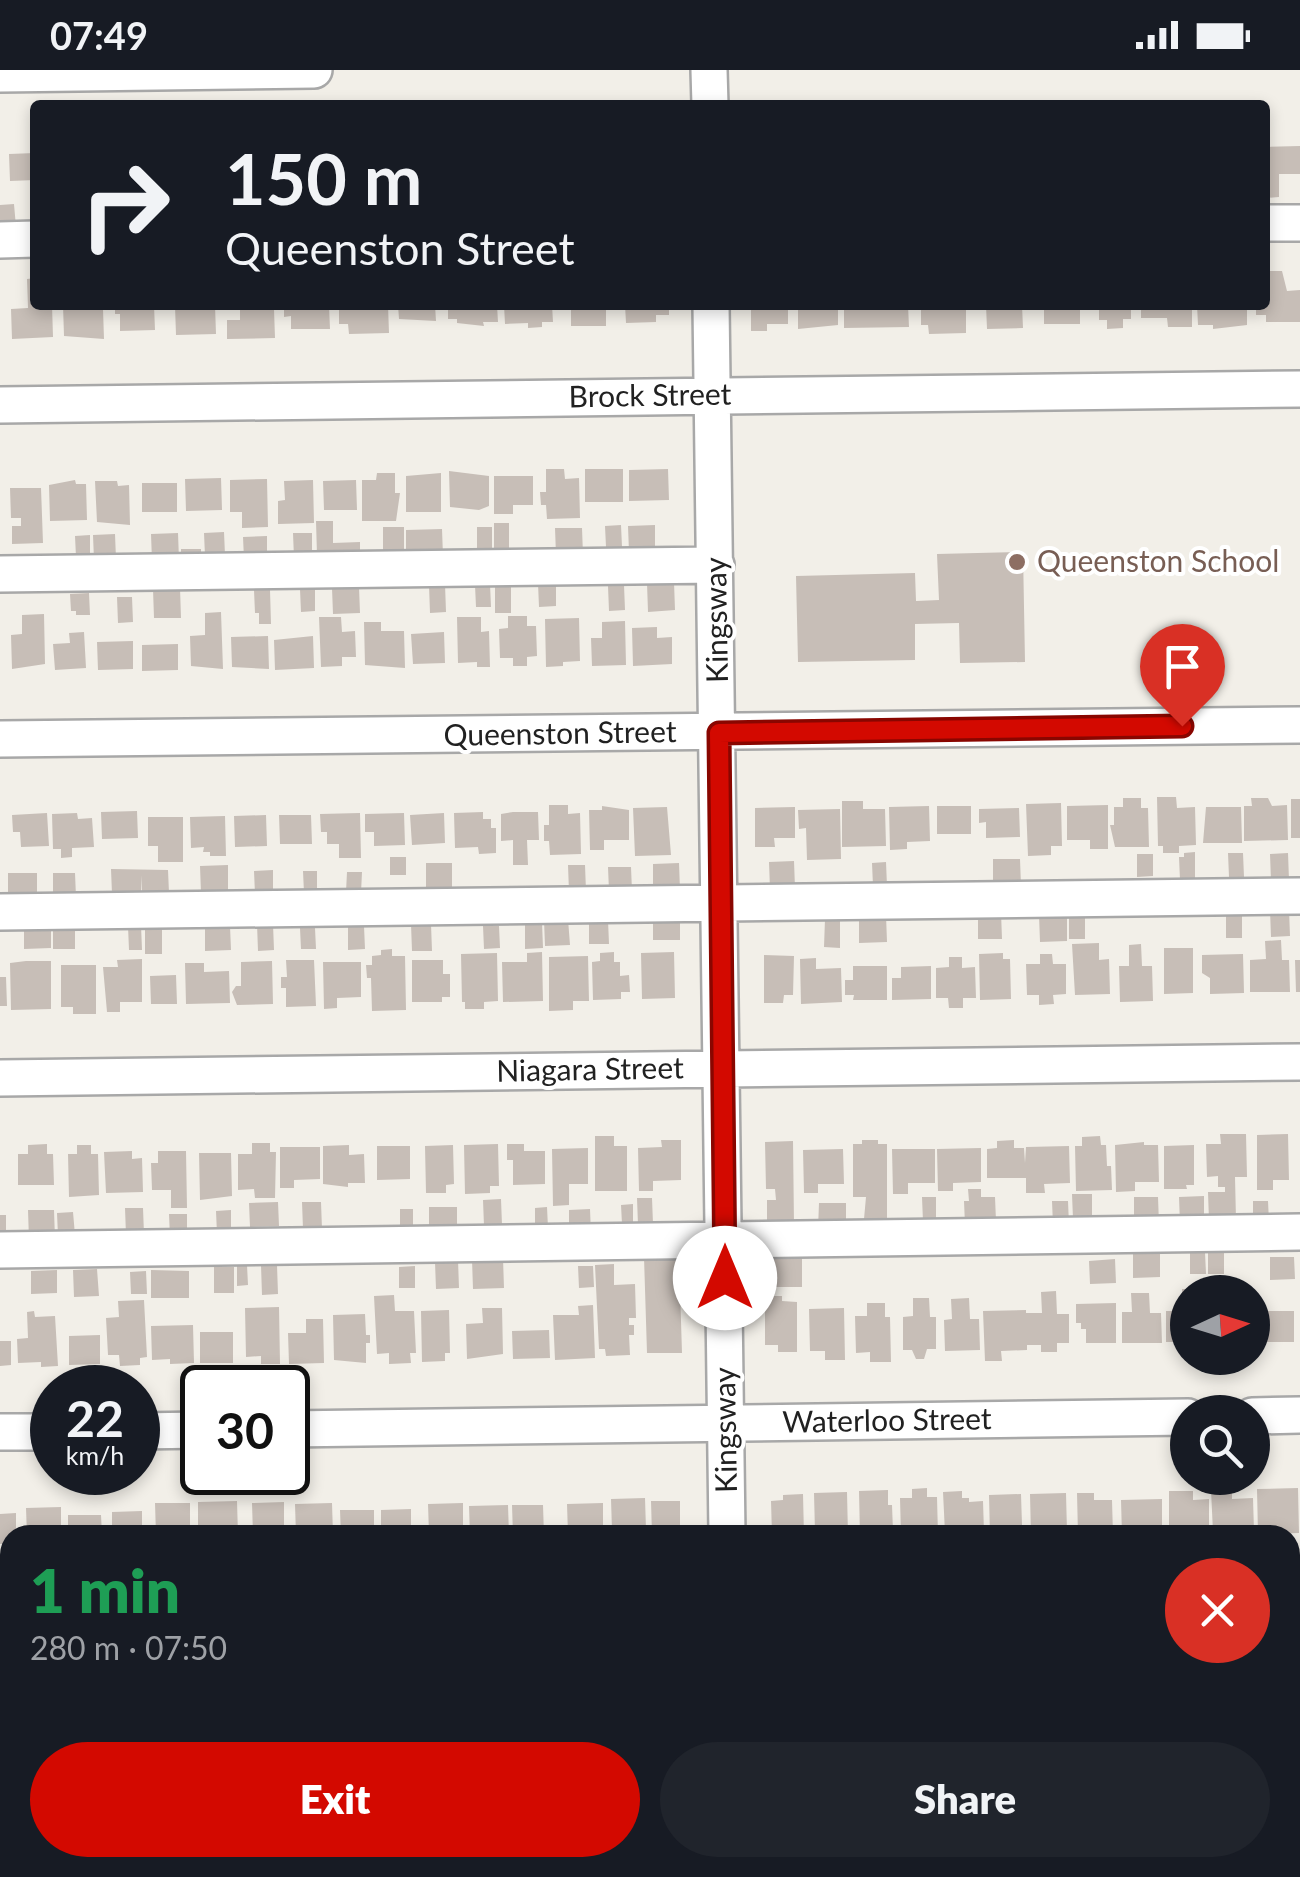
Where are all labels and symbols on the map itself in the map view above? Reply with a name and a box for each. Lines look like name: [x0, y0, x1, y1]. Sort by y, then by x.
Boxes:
street label: Brock Street: [568, 375, 732, 413]
place label: Queenston School: [1037, 542, 1279, 578]
marker: Queenston School: [1006, 551, 1028, 573]
street label: Kingsway: [696, 556, 734, 683]
pin: [1140, 624, 1225, 727]
street label: Queenston Street: [443, 712, 677, 752]
street label: Niagara Street: [496, 1048, 684, 1088]
position arrow: [673, 1226, 777, 1330]
north arrow: [1170, 1275, 1270, 1375]
speed limit sign: 30: [180, 1365, 310, 1495]
street label: Kingsway: [705, 1366, 743, 1493]
street label: Waterloo Street: [782, 1399, 992, 1439]

